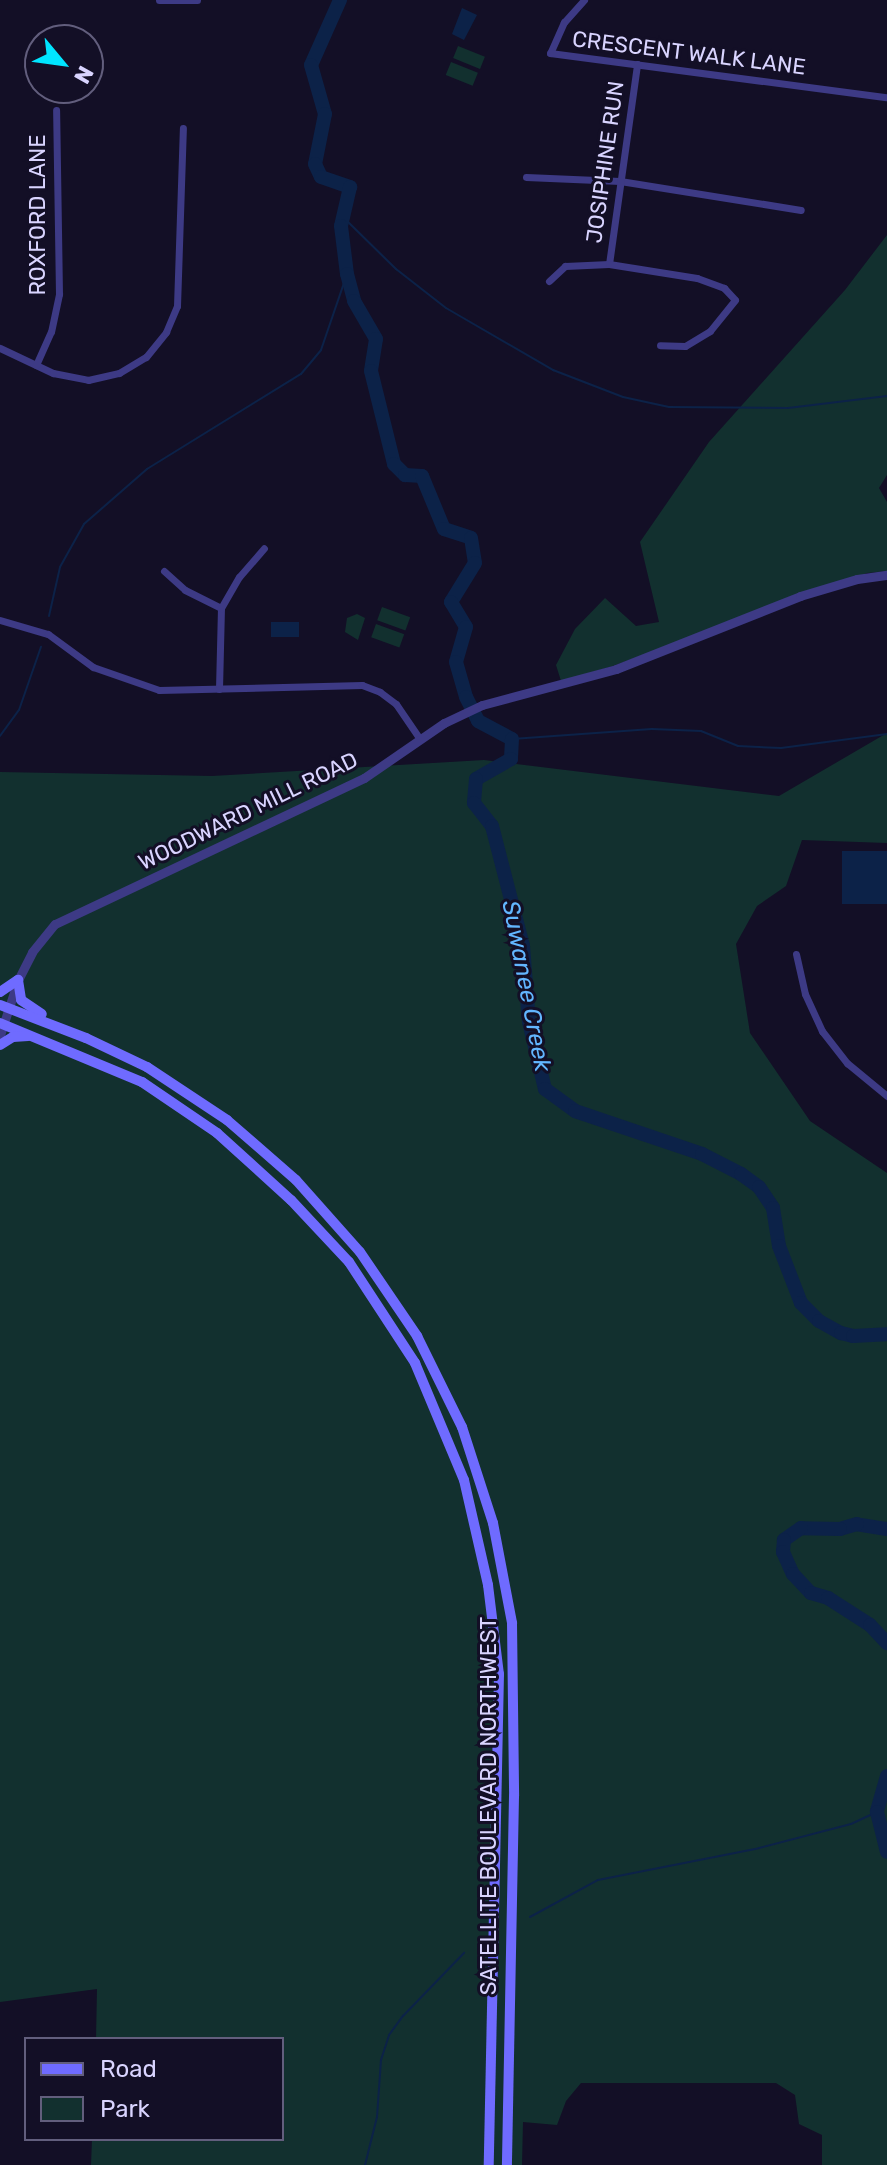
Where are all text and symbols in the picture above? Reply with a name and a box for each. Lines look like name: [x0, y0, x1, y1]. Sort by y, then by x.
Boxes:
north arrow: [24, 24, 104, 104]
street label: CRESCENT WALK LANE: [570, 26, 808, 80]
text: N: [68, 61, 99, 88]
street label: JOSIPHINE RUN: [581, 79, 629, 245]
street label: ROXFORD LANE: [25, 134, 51, 296]
street label: WOODWARD MILL ROAD: [134, 746, 362, 876]
water label: Suwanee Creek: [495, 898, 557, 1074]
street label: SATELLITE BOULEVARD NORTHWEST: [476, 1617, 502, 1995]
legend: [24, 2037, 284, 2141]
text: Road: [100, 2055, 157, 2083]
text: Park: [100, 2095, 150, 2123]

